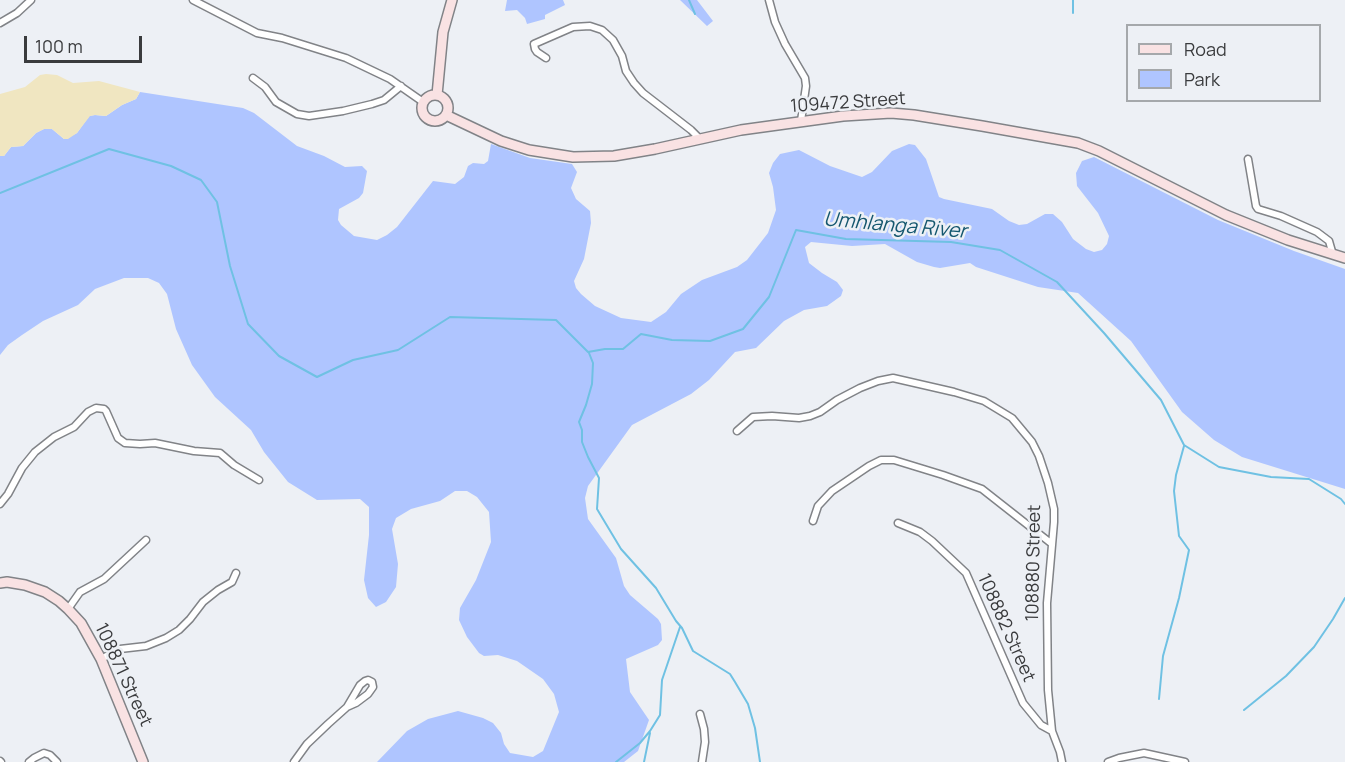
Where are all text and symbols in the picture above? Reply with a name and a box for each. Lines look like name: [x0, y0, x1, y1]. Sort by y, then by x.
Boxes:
scale bar: [27, 24, 146, 62]
legend: [1126, 24, 1321, 102]
text: 100 m: [35, 34, 83, 58]
text: Road: [1184, 37, 1227, 61]
text: Park: [1184, 67, 1220, 91]
street label: 109472 Street: [790, 88, 906, 118]
water label: Umhlanga River: [823, 208, 967, 244]
street label: 108880 Street: [1022, 504, 1046, 622]
street label: 108882 Street: [973, 571, 1039, 685]
street label: 108871 Street: [90, 620, 156, 730]

